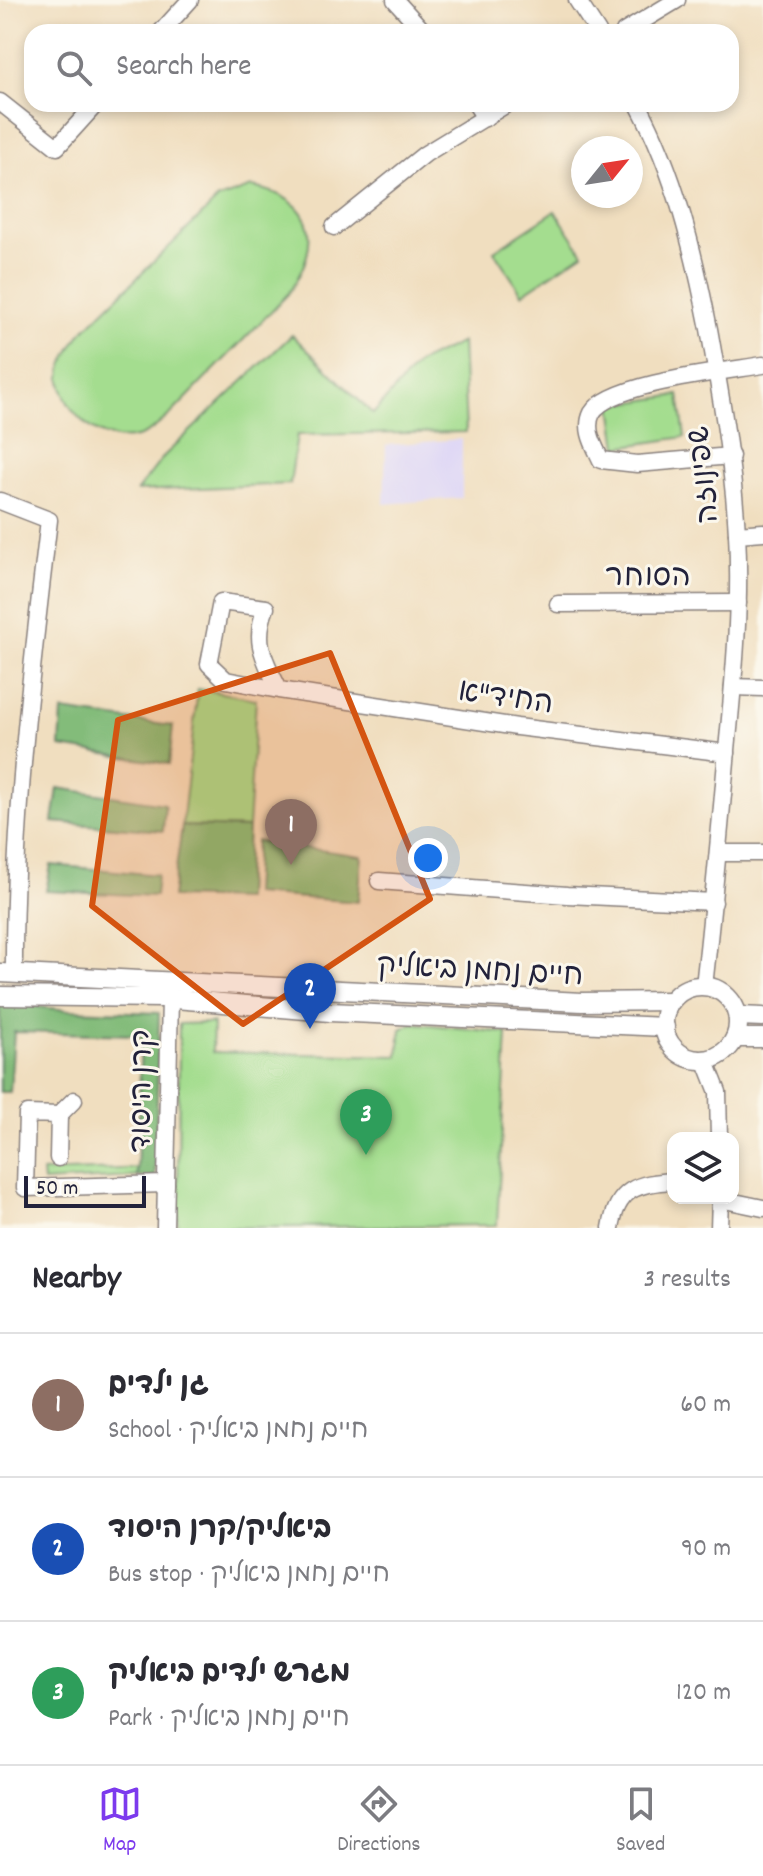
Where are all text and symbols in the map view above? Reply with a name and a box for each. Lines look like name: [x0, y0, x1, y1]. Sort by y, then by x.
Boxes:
search box: [24, 24, 739, 112]
icon: search: [52, 46, 96, 90]
text: Search here: [116, 47, 252, 90]
north arrow: [571, 136, 643, 208]
street label: שפינוזה: [680, 424, 733, 525]
street label: הסוחר: [605, 558, 691, 601]
street label: החיד"א: [455, 673, 556, 728]
pin: 1: [265, 799, 317, 865]
your location: [408, 838, 448, 878]
street label: חיים נחמן ביאליק: [375, 947, 584, 1000]
pin: 2: [284, 963, 336, 1029]
street label: קרן היסוד: [122, 1029, 167, 1153]
pin: 3: [340, 1089, 392, 1155]
map controls: [667, 1132, 739, 1204]
button: layers: [667, 1132, 739, 1204]
scale bar: [24, 1172, 146, 1208]
text: 50 m: [36, 1174, 78, 1205]
text: Nearby: [32, 1256, 121, 1305]
text: 3 results: [644, 1262, 731, 1299]
text: גן ילדים: [108, 1366, 209, 1409]
text: 1: [55, 1387, 61, 1424]
text: 60 m: [680, 1387, 731, 1424]
text: School · חיים נחמן ביאליק: [108, 1413, 368, 1450]
text: ביאליק/קרן היסוד: [108, 1510, 332, 1553]
text: 2: [52, 1531, 64, 1568]
text: 90 m: [681, 1531, 731, 1568]
text: Bus stop · חיים נחמן ביאליק: [108, 1557, 390, 1594]
text: מגרש ילדים ביאליק: [108, 1654, 351, 1697]
text: 3: [52, 1675, 64, 1712]
text: 120 m: [676, 1675, 731, 1712]
text: Park · חיים נחמן ביאליק: [108, 1701, 350, 1738]
tab: Map: [98, 1782, 142, 1861]
tab: Directions: [337, 1782, 421, 1861]
tab: Saved: [616, 1782, 665, 1861]

